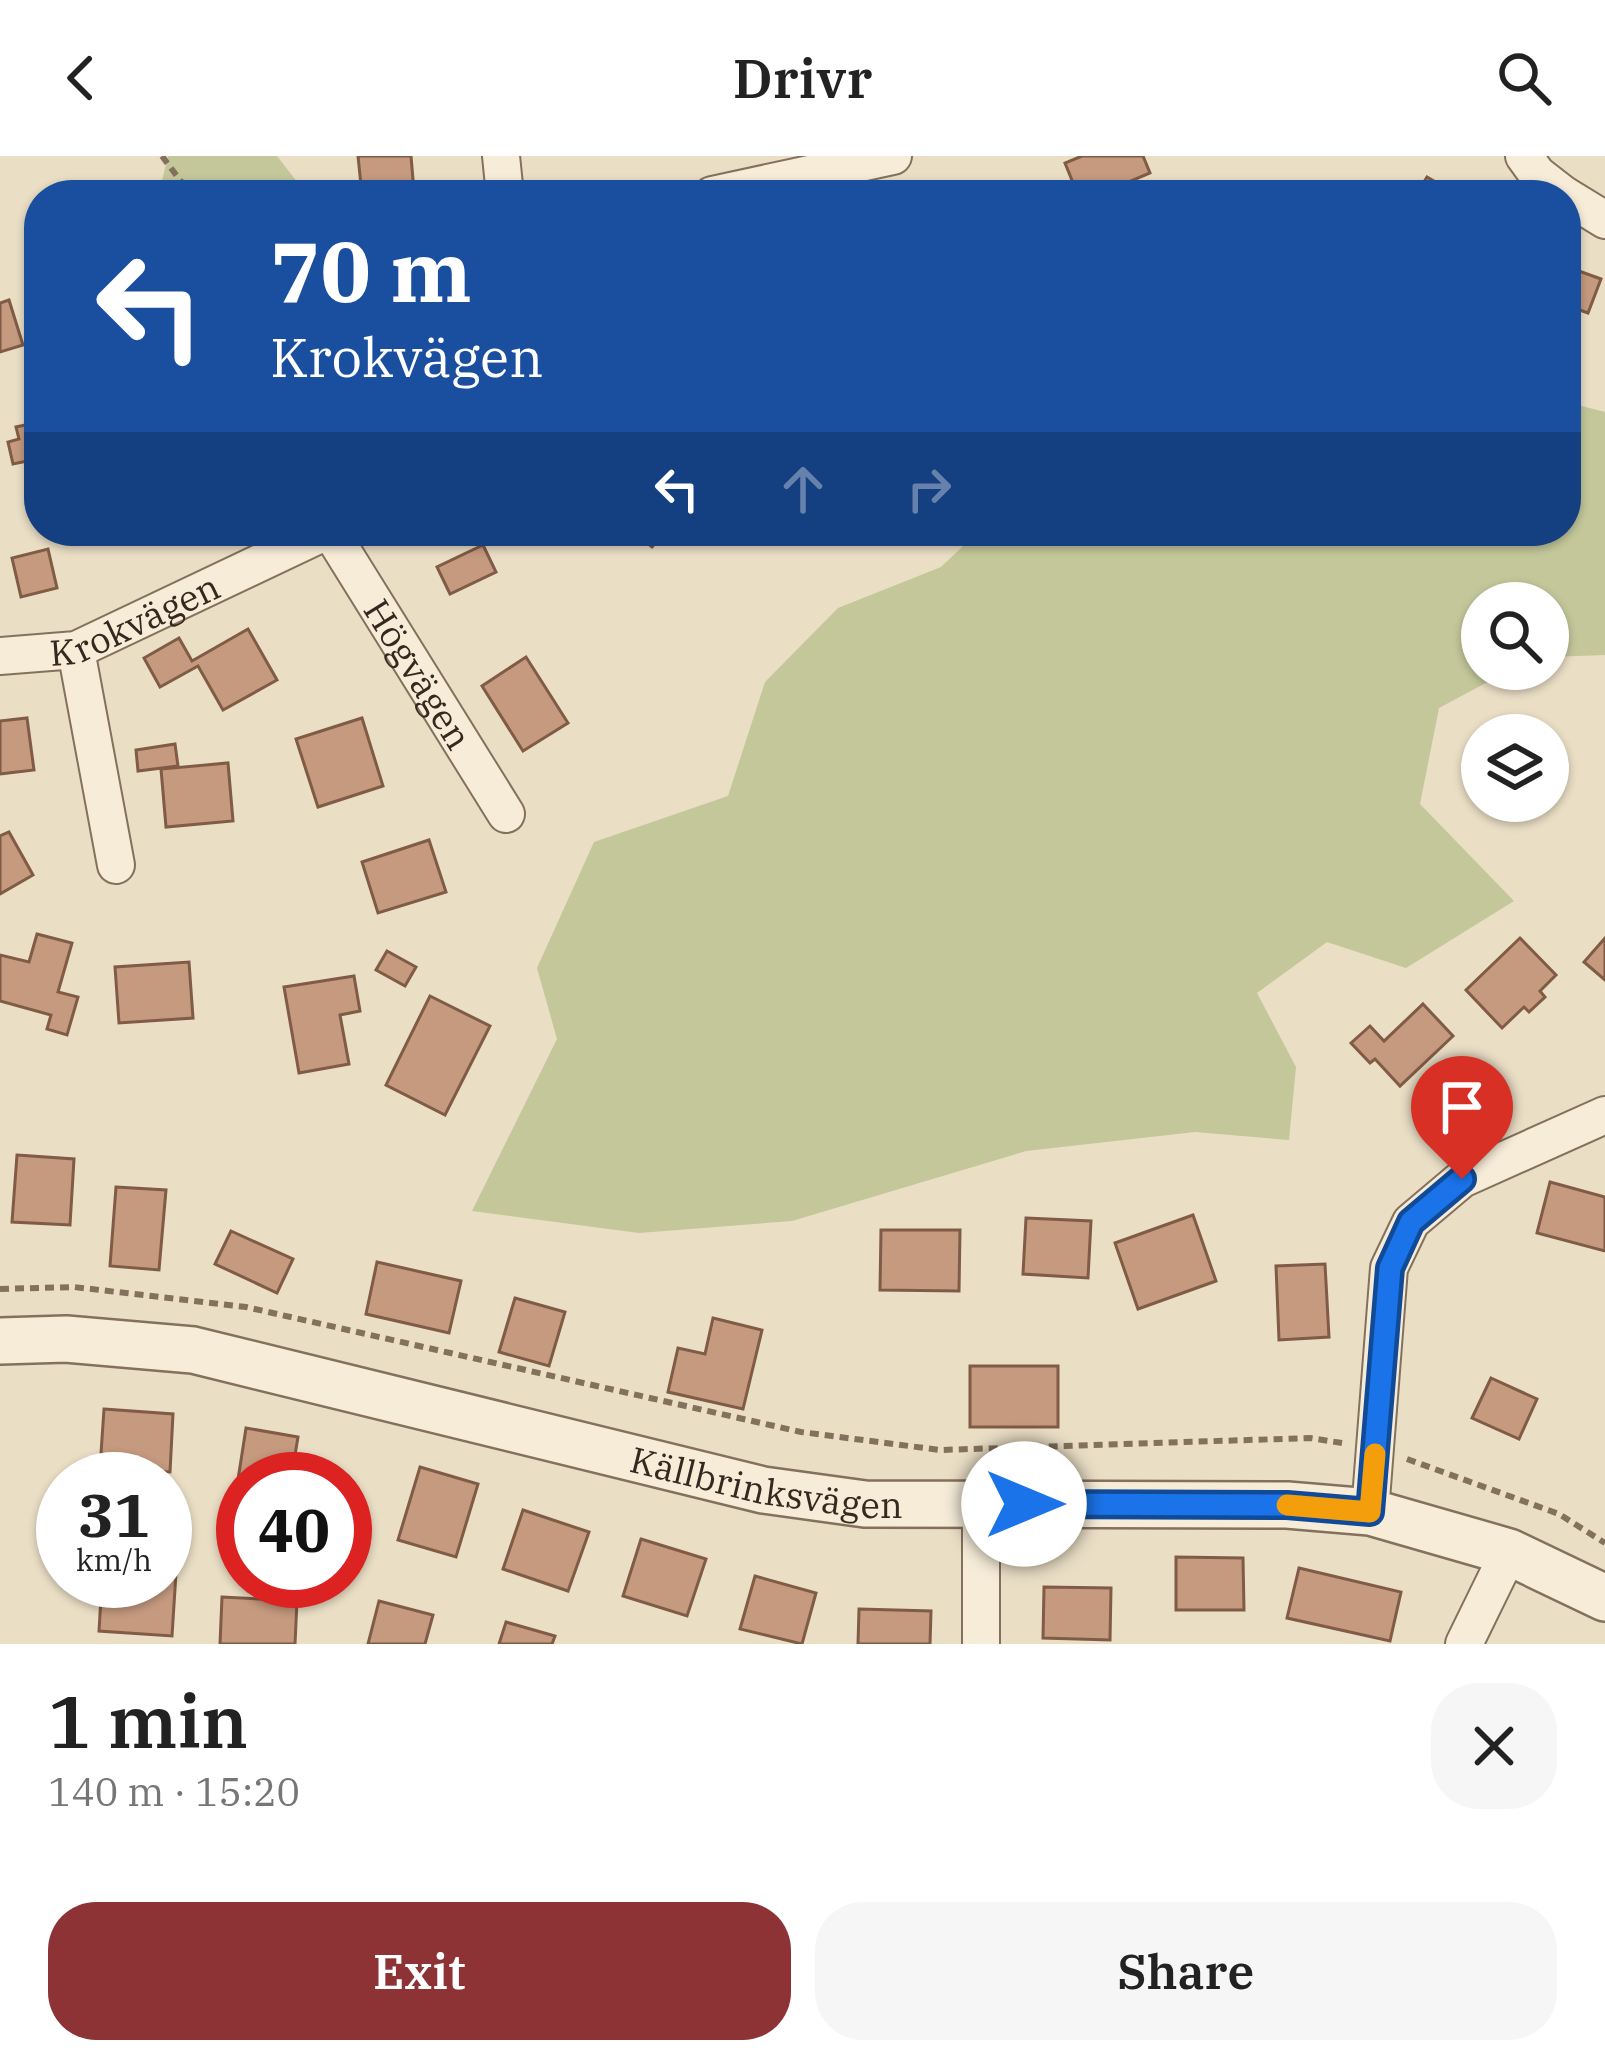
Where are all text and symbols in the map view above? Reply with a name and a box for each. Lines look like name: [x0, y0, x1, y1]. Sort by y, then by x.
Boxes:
text: Drivr: [733, 43, 872, 113]
icon: back: [48, 45, 114, 111]
icon: search: [1491, 45, 1557, 111]
text: 70 m: [270, 216, 472, 325]
icon: left: [72, 228, 228, 384]
text: Krokvägen: [270, 322, 543, 392]
icon: left: [644, 456, 710, 522]
icon: ahead: [770, 456, 836, 522]
icon: right: [896, 456, 962, 522]
street label: Krokvägen: [48, 562, 227, 676]
map controls: [1461, 582, 1569, 822]
button: search: [1461, 582, 1569, 690]
street label: Högvägen: [354, 590, 483, 758]
button: layers: [1461, 714, 1569, 822]
pin: [1411, 1056, 1513, 1179]
icon: arrive: [1429, 1074, 1495, 1140]
street label: Källbrinksvägen: [626, 1435, 903, 1528]
position arrow: [961, 1441, 1087, 1567]
speed limit sign: 40: [216, 1452, 372, 1608]
text: 31: [78, 1475, 150, 1554]
text: km/h: [76, 1540, 152, 1579]
text: 1 min: [48, 1674, 248, 1768]
button: close: [1431, 1683, 1557, 1809]
text: 140 m · 15:20: [48, 1766, 300, 1817]
button: Exit: [48, 1902, 791, 2040]
button: Share: [815, 1902, 1557, 2040]

